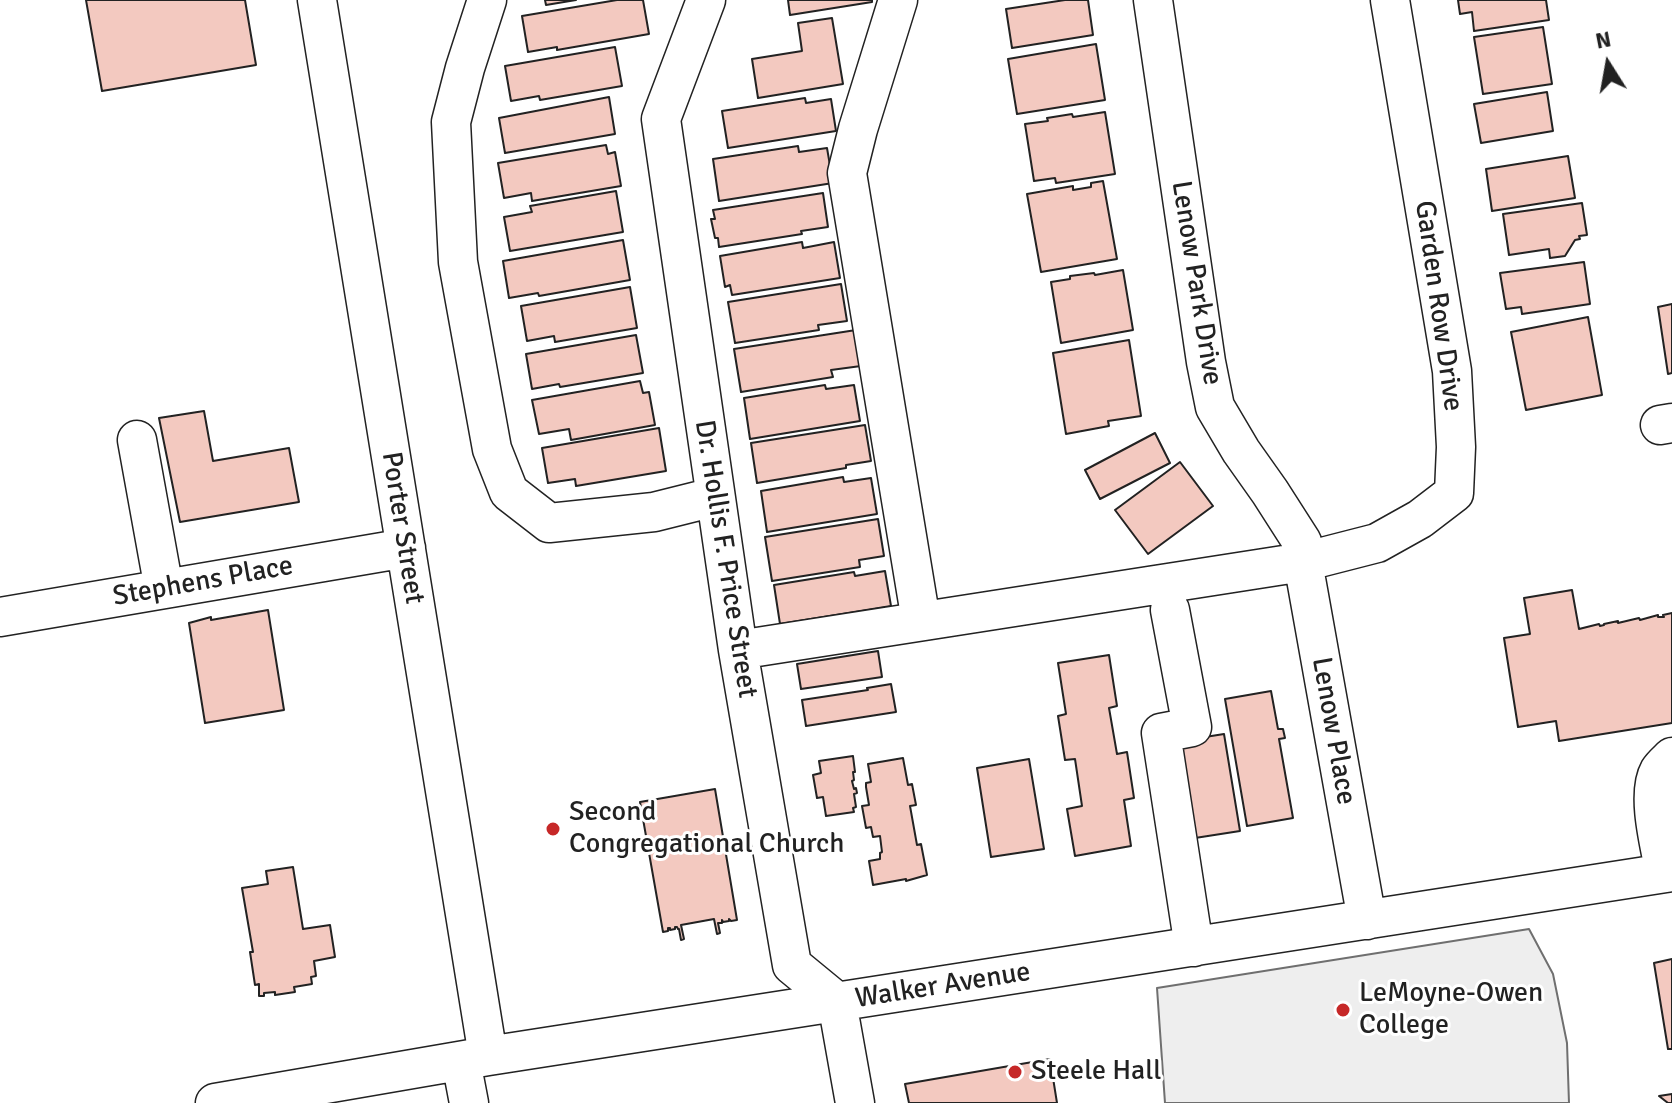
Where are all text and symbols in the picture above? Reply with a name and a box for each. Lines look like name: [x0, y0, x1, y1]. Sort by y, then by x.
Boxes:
north arrow: [1568, 24, 1648, 104]
text: N: [1593, 25, 1613, 55]
street label: Lenow Park Drive: [1163, 178, 1229, 388]
street label: Garden Row Drive: [1407, 199, 1469, 413]
street label: Dr. Hollis F. Price Street: [686, 418, 764, 700]
street label: Porter Street: [373, 450, 431, 606]
street label: Stephens Place: [110, 550, 296, 614]
street label: Lenow Place: [1304, 655, 1362, 807]
place label: Second Congregational Church: [569, 796, 844, 862]
marker: Second Congregational Church: [544, 820, 562, 838]
street label: Walker Avenue: [853, 956, 1033, 1016]
place label: LeMoyne-Owen College: [1359, 977, 1543, 1043]
marker: LeMoyne-Owen College: [1334, 1001, 1352, 1019]
place label: Steele Hall: [1031, 1055, 1161, 1089]
marker: Steele Hall: [1006, 1063, 1024, 1081]

